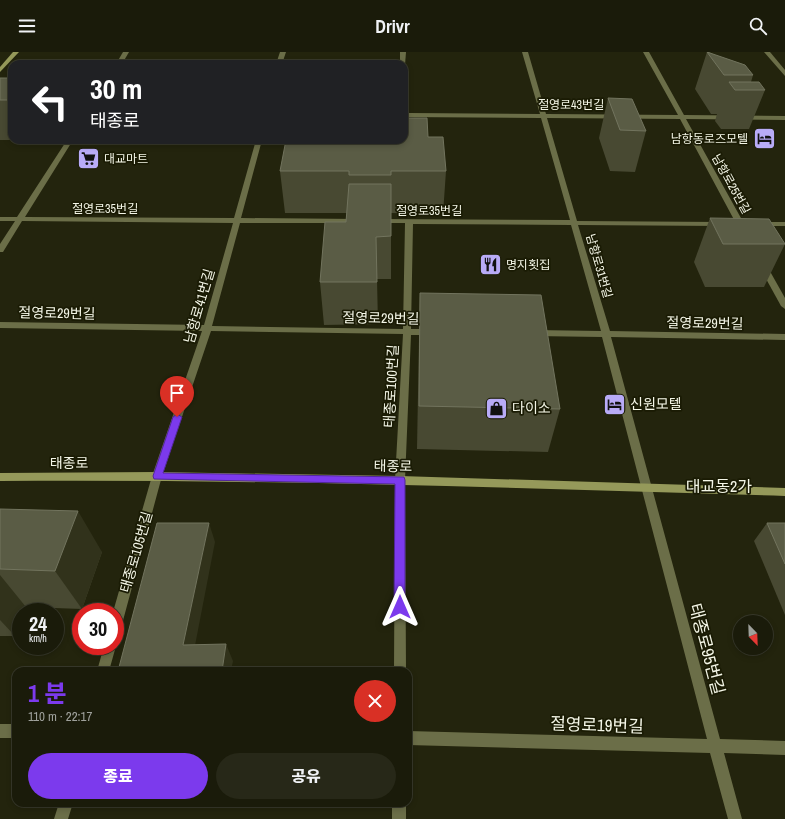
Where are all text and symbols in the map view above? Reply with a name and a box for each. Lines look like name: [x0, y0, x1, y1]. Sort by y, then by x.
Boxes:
text: Drivr: [375, 14, 410, 39]
icon: menu: [16, 15, 38, 37]
icon: search: [747, 15, 769, 37]
text: 30 m: [90, 70, 142, 108]
icon: left: [24, 76, 76, 128]
street label: 절영로43번길: [538, 97, 604, 113]
text: 태종로: [90, 108, 140, 133]
hotel icon: 남항동로즈모텔: [751, 126, 777, 152]
place label: 남항동로즈모텔: [671, 131, 748, 147]
supermarket icon: 대교마트: [76, 146, 102, 172]
place label: 대교마트: [104, 151, 148, 167]
street label: 남항로25번길: [708, 151, 754, 217]
street label: 절영로35번길: [72, 201, 138, 217]
street label: 절영로35번길: [396, 203, 462, 219]
street label: 남항로31번길: [582, 232, 616, 300]
restaurant icon: 명지횟집: [477, 252, 503, 278]
place label: 명지횟집: [506, 257, 550, 273]
street label: 남항로41번길: [180, 266, 218, 346]
street label: 절영로29번길: [18, 303, 96, 323]
street label: 절영로29번길: [342, 308, 420, 328]
street label: 절영로29번길: [666, 313, 744, 333]
street label: 태종로100번길: [380, 344, 402, 428]
pin: [160, 376, 194, 417]
icon: arrive: [166, 382, 188, 404]
hotel icon: 신원모텔: [602, 391, 628, 417]
shop icon: 다이소: [484, 395, 510, 421]
place label: 신원모텔: [630, 395, 682, 413]
place label: 다이소: [512, 399, 551, 417]
street label: 태종로: [50, 454, 88, 472]
street label: 태종로: [374, 457, 413, 475]
district label: 대교동2가: [686, 475, 752, 497]
street label: 태종로105번길: [116, 509, 156, 595]
position arrow: [379, 586, 421, 628]
street label: 태종로95번길: [684, 601, 731, 697]
speed limit sign: 30: [72, 603, 124, 655]
text: 24: [29, 610, 47, 637]
north arrow: [733, 615, 773, 655]
map controls: [733, 615, 773, 655]
text: km/h: [29, 632, 47, 645]
text: 1 분: [28, 677, 67, 709]
button: close: [354, 680, 396, 722]
text: 110 m · 22:17: [28, 708, 92, 725]
street label: 절영로19번길: [550, 711, 644, 738]
button: 종료: [28, 753, 208, 799]
button: 공유: [216, 753, 396, 799]

